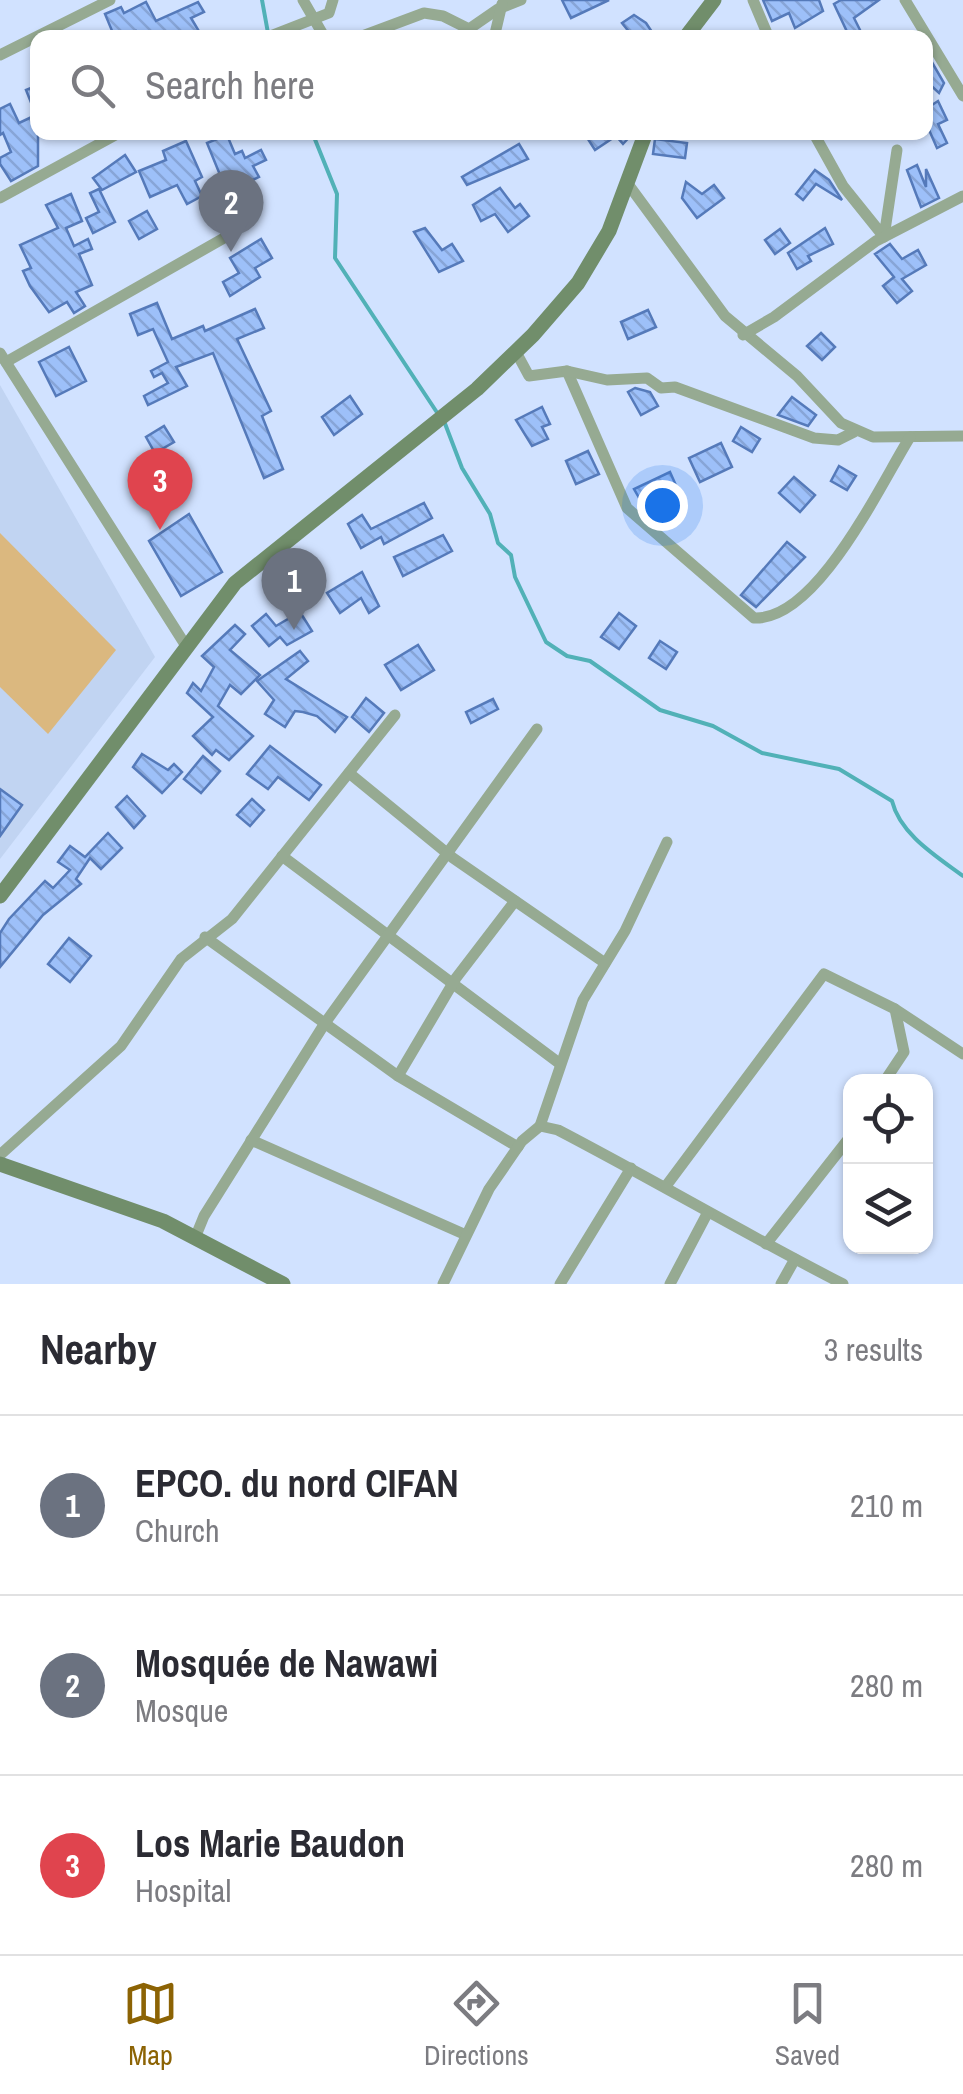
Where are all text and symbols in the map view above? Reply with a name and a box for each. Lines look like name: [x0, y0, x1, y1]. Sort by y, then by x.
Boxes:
search box: [30, 30, 933, 140]
icon: search: [65, 58, 120, 113]
text: Search here: [145, 60, 315, 111]
pin: 2: [198, 170, 264, 252]
pin: 3: [128, 448, 192, 530]
your location: [637, 480, 688, 531]
pin: 1: [262, 548, 326, 630]
map controls: [843, 1074, 933, 1254]
button: locate: [843, 1074, 933, 1164]
button: layers: [843, 1164, 933, 1254]
text: Nearby: [40, 1321, 157, 1377]
text: 3 results: [824, 1328, 923, 1371]
text: EPCO. du nord CIFAN: [135, 1458, 459, 1509]
text: 1: [65, 1484, 80, 1527]
text: 210 m: [850, 1484, 923, 1527]
text: Church: [135, 1509, 220, 1552]
text: Mosquée de Nawawi: [135, 1638, 438, 1689]
text: 2: [65, 1664, 80, 1707]
text: 280 m: [850, 1664, 923, 1707]
text: Mosque: [135, 1689, 228, 1732]
text: Los Marie Baudon: [135, 1818, 405, 1869]
text: 3: [65, 1844, 80, 1887]
text: 280 m: [850, 1844, 923, 1887]
text: Hospital: [135, 1869, 231, 1912]
tab: Map: [123, 1976, 178, 2074]
tab: Directions: [424, 1976, 529, 2074]
tab: Saved: [775, 1976, 840, 2074]

